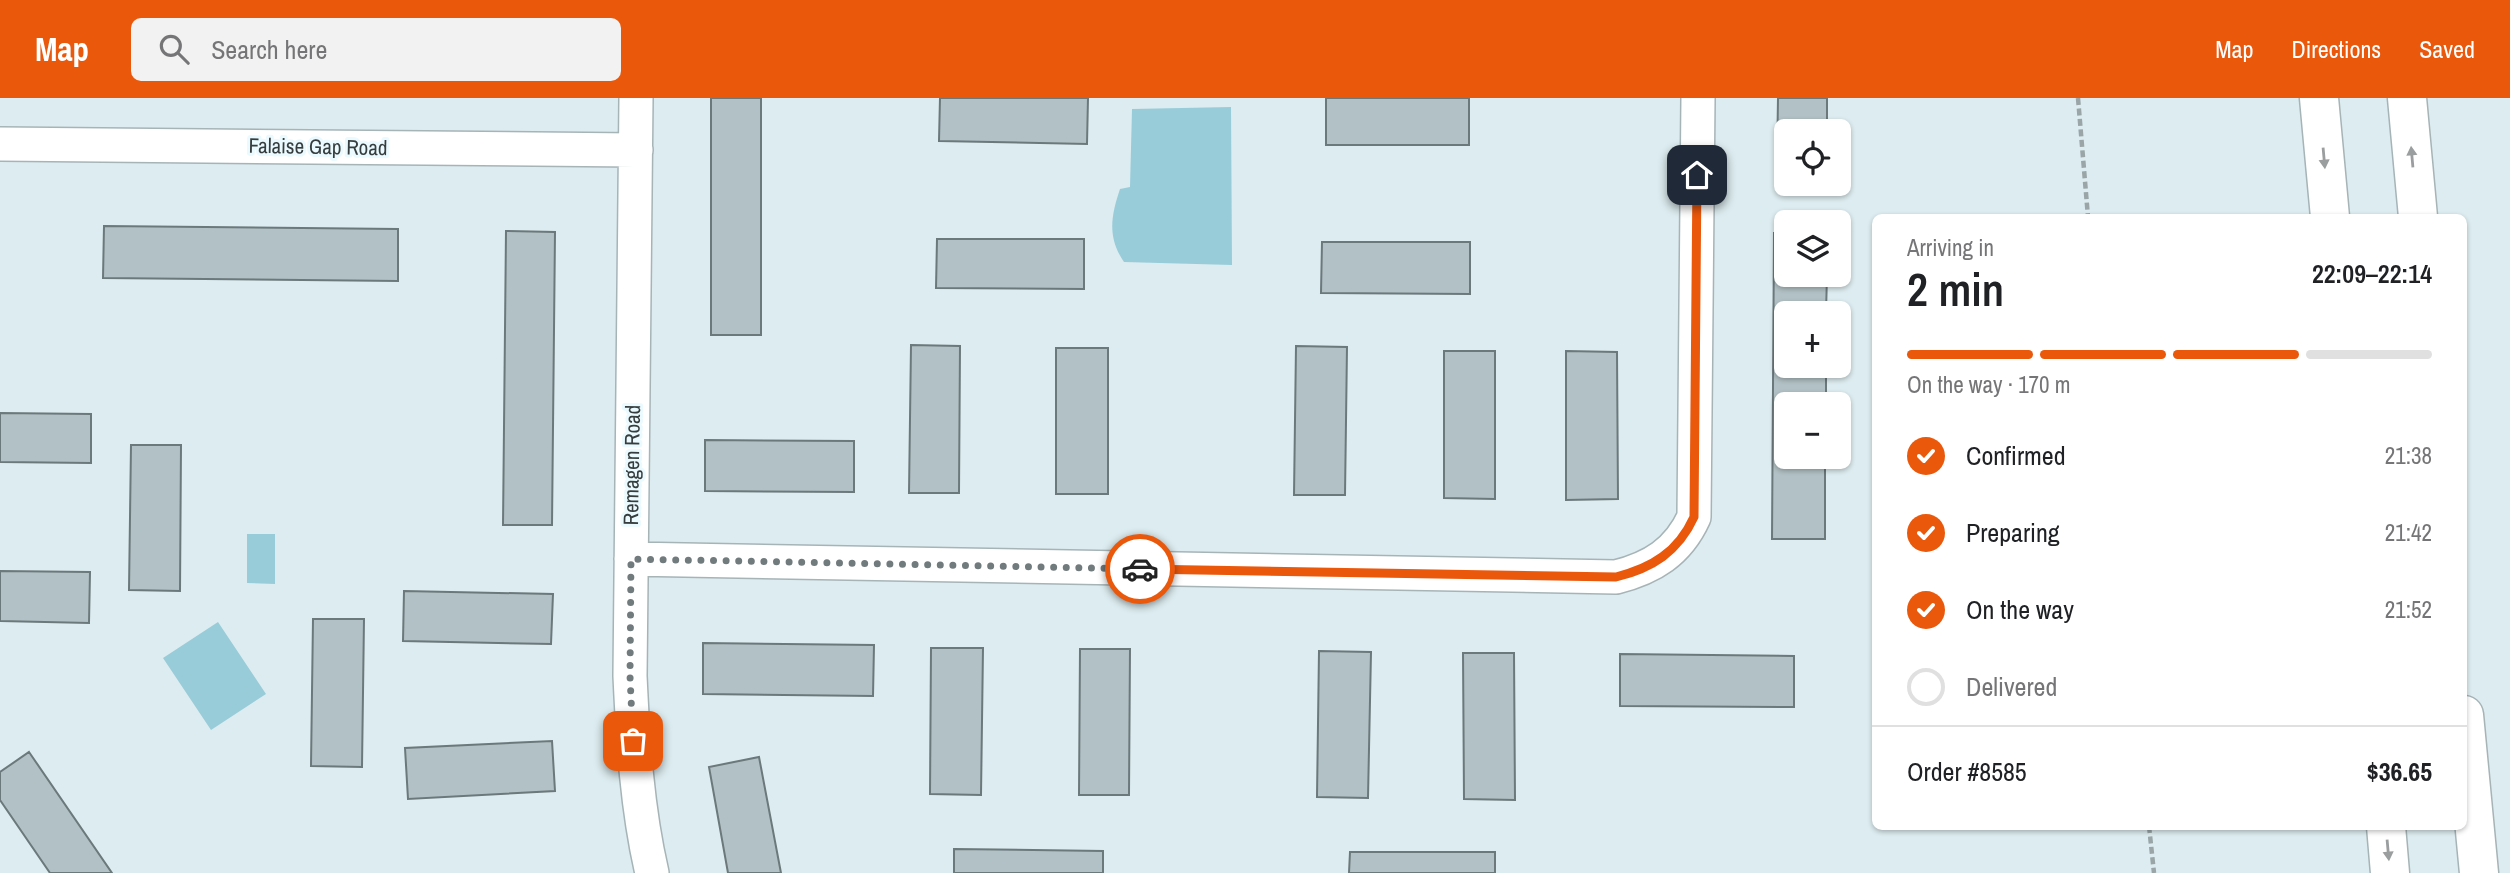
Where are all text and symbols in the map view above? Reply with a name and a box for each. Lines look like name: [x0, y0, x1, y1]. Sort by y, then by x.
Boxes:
search box: [131, 18, 621, 81]
text: Map: [35, 27, 89, 71]
icon: search: [155, 30, 193, 68]
text: Search here: [211, 32, 327, 67]
text: Map: [2215, 33, 2253, 65]
text: Directions: [2291, 33, 2381, 65]
text: Saved: [2419, 33, 2475, 65]
map controls: [1774, 119, 1851, 469]
button: locate: [1774, 119, 1851, 196]
street label: Falaise Gap Road: [248, 131, 388, 162]
pin: [1667, 145, 1727, 205]
one-way arrow: [2406, 146, 2417, 168]
one-way arrow: [2319, 147, 2330, 169]
icon: home: [1678, 156, 1716, 194]
button: layers: [1774, 210, 1851, 287]
text: Arriving in: [1907, 232, 1994, 263]
text: 22:09–22:14: [2312, 256, 2432, 291]
text: 2 min: [1907, 258, 2004, 320]
button: +: [1774, 301, 1851, 378]
text: On the way · 170 m: [1907, 369, 2071, 400]
button: −: [1774, 392, 1851, 469]
street label: Remagen Road: [616, 404, 647, 526]
icon: check: [1907, 437, 1945, 475]
text: Confirmed: [1966, 438, 2066, 473]
text: 21:38: [2385, 440, 2432, 471]
icon: check: [1907, 514, 1945, 552]
text: Preparing: [1966, 515, 2060, 550]
text: 21:42: [2385, 517, 2432, 548]
courier: [1105, 534, 1175, 604]
icon: car: [1121, 550, 1159, 588]
icon: check: [1907, 591, 1945, 629]
text: On the way: [1966, 592, 2074, 627]
text: 21:52: [2385, 594, 2432, 625]
text: Delivered: [1966, 669, 2057, 704]
pin: [603, 711, 663, 771]
icon: bag: [614, 722, 652, 760]
text: Order #8585: [1907, 754, 2027, 789]
text: $36.65: [2367, 754, 2432, 789]
one-way arrow: [2383, 839, 2394, 861]

